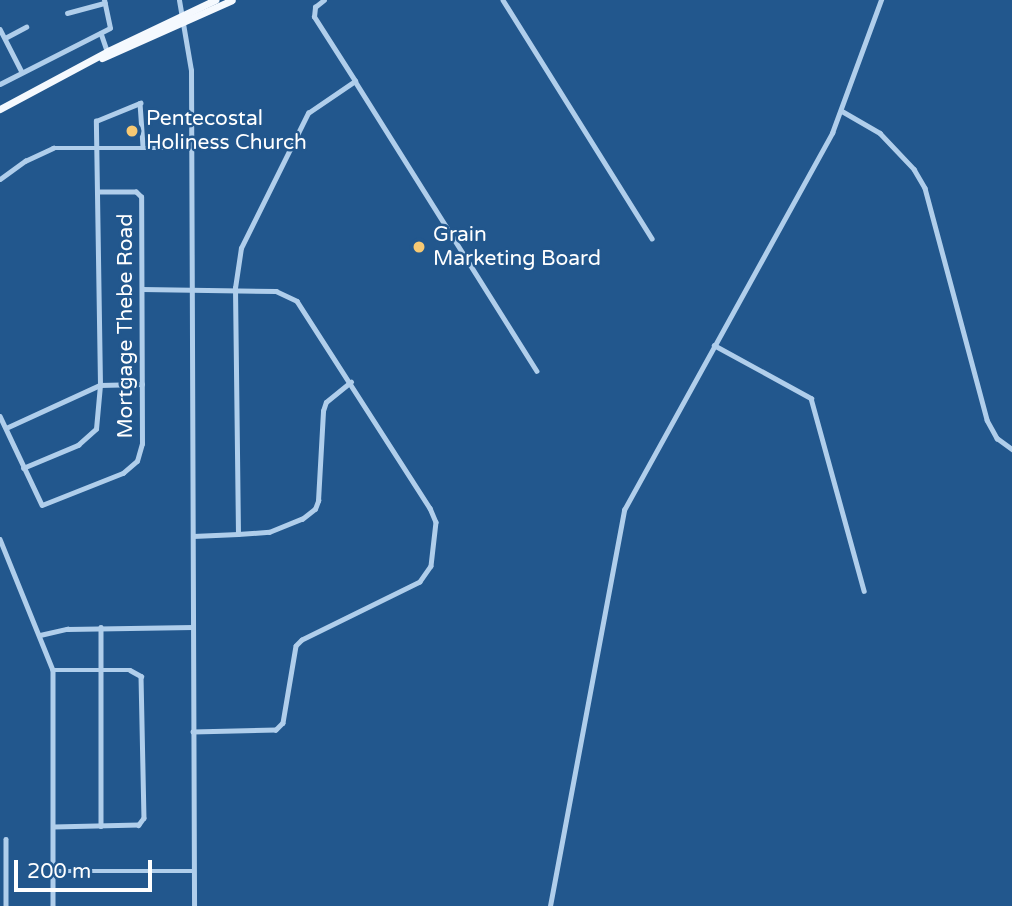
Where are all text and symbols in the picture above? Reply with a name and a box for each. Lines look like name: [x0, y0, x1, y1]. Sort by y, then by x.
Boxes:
place label: Pentecostal Holiness Church: [146, 106, 307, 156]
marker: Pentecostal Holiness Church: [124, 123, 140, 139]
street label: Mortgage Thebe Road: [113, 213, 139, 439]
place label: Grain Marketing Board: [433, 222, 601, 272]
marker: Grain Marketing Board: [411, 239, 427, 255]
scale bar: [18, 846, 156, 890]
text: 200 m: [27, 859, 91, 884]

